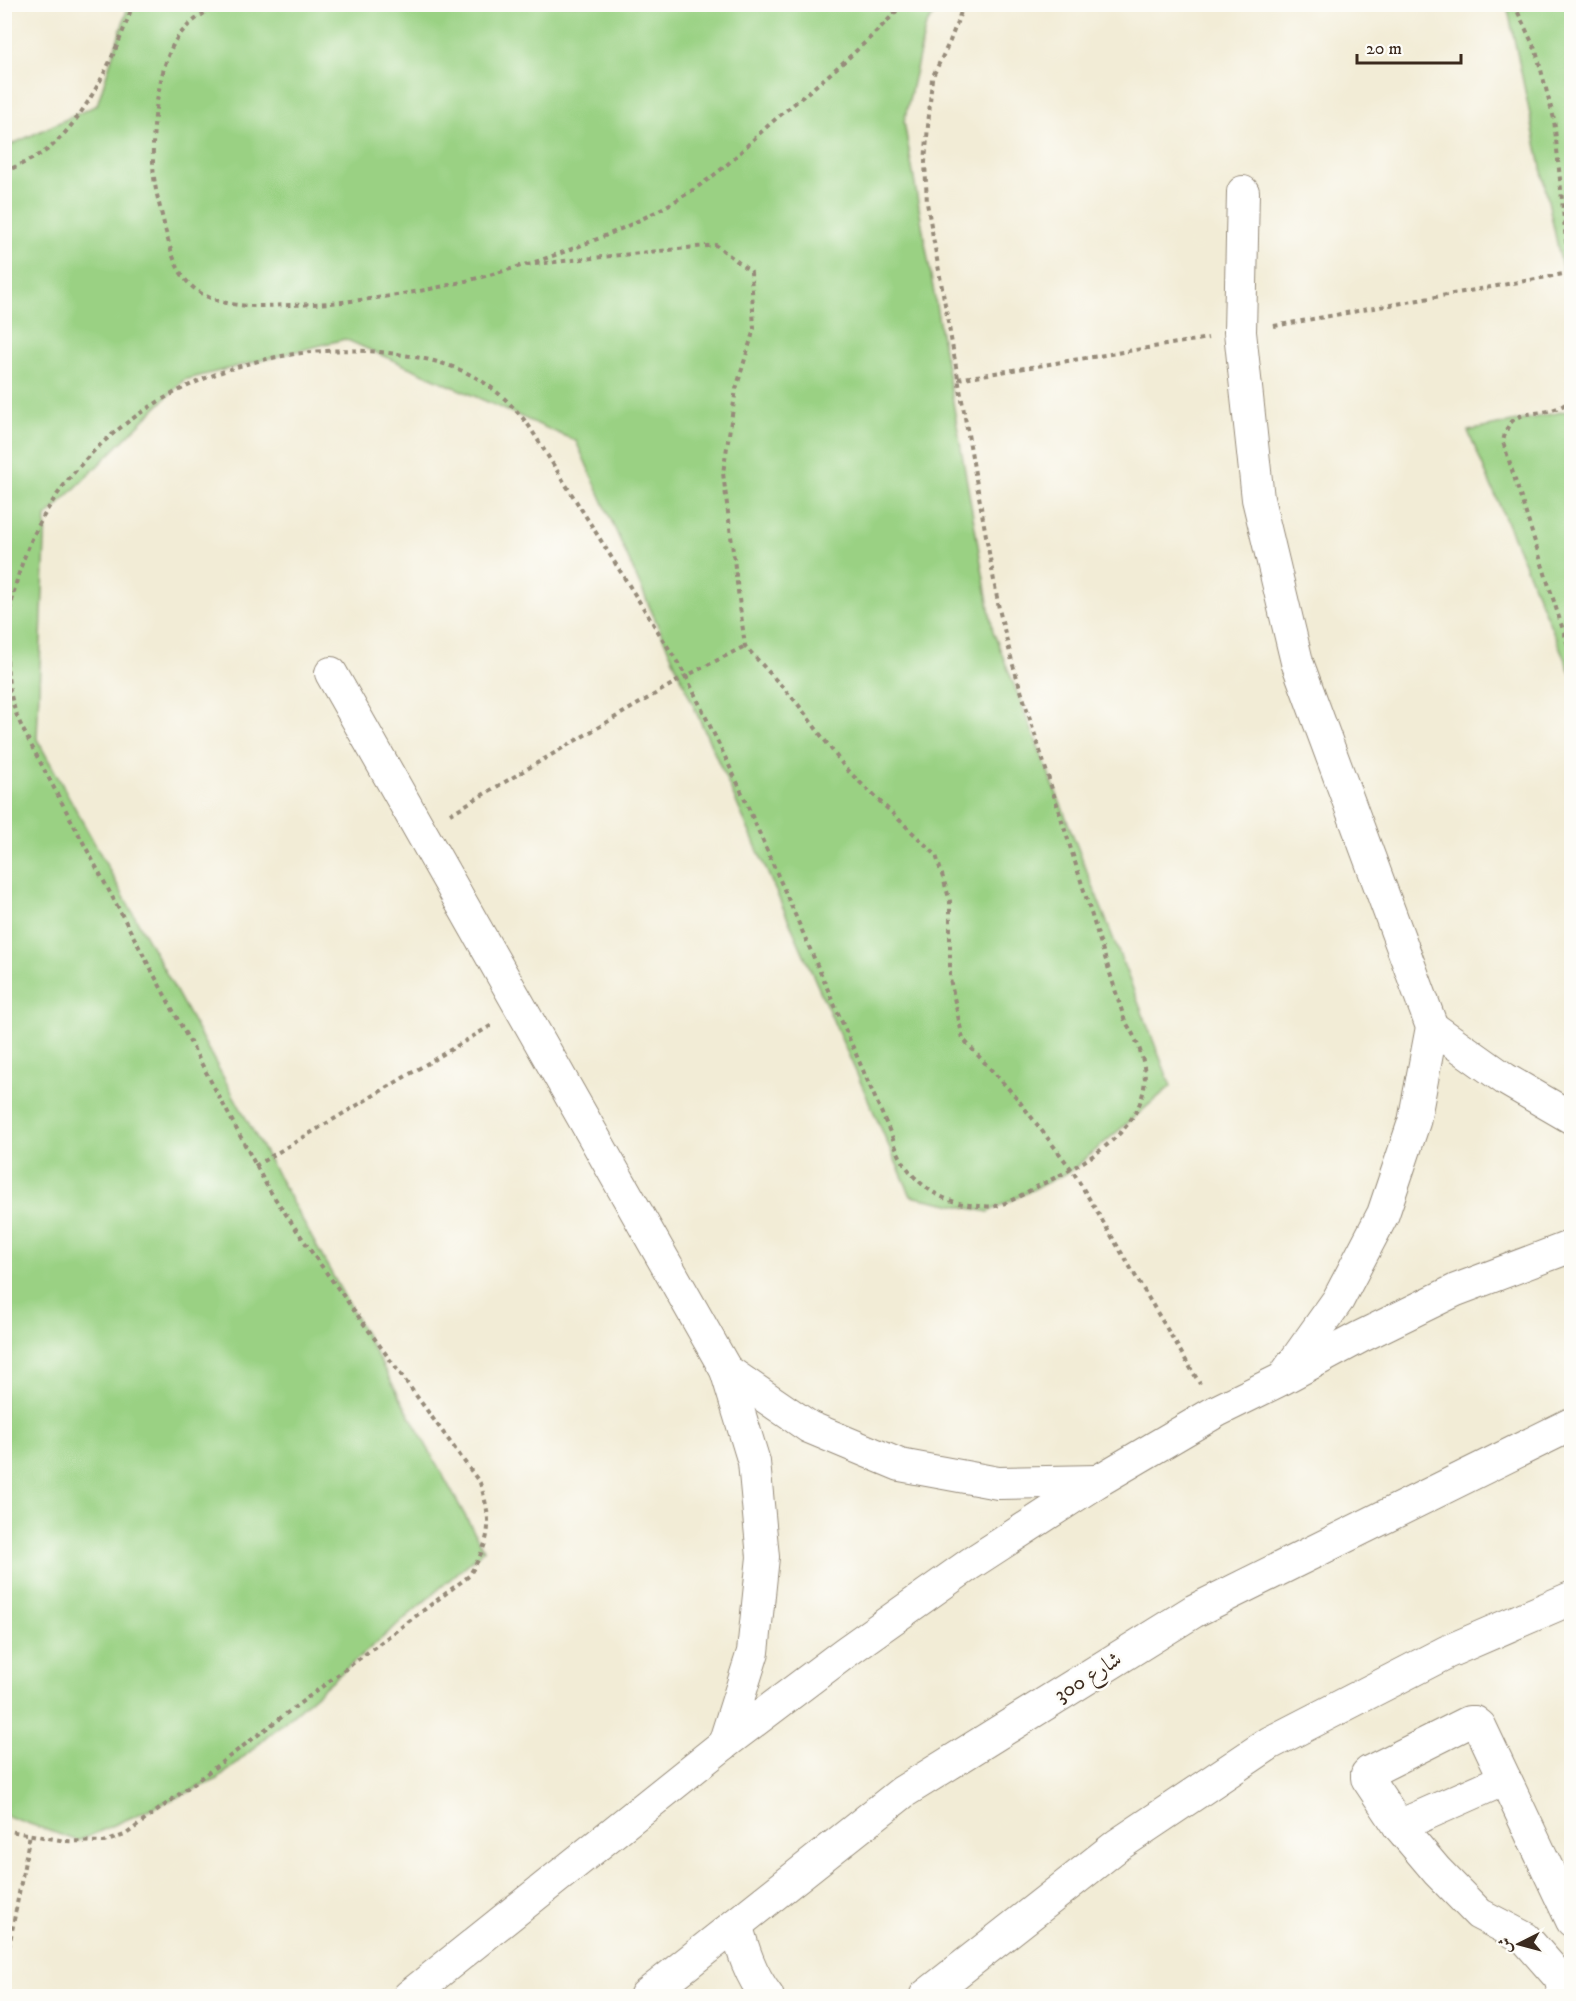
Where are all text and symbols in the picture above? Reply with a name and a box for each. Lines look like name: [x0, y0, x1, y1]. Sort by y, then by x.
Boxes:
scale bar: [1357, 27, 1460, 65]
text: 20 m: [1366, 38, 1402, 60]
street label: شارع 300: [1049, 1646, 1129, 1712]
north arrow: [1489, 1914, 1549, 1974]
text: ش: [1494, 1937, 1516, 1954]

